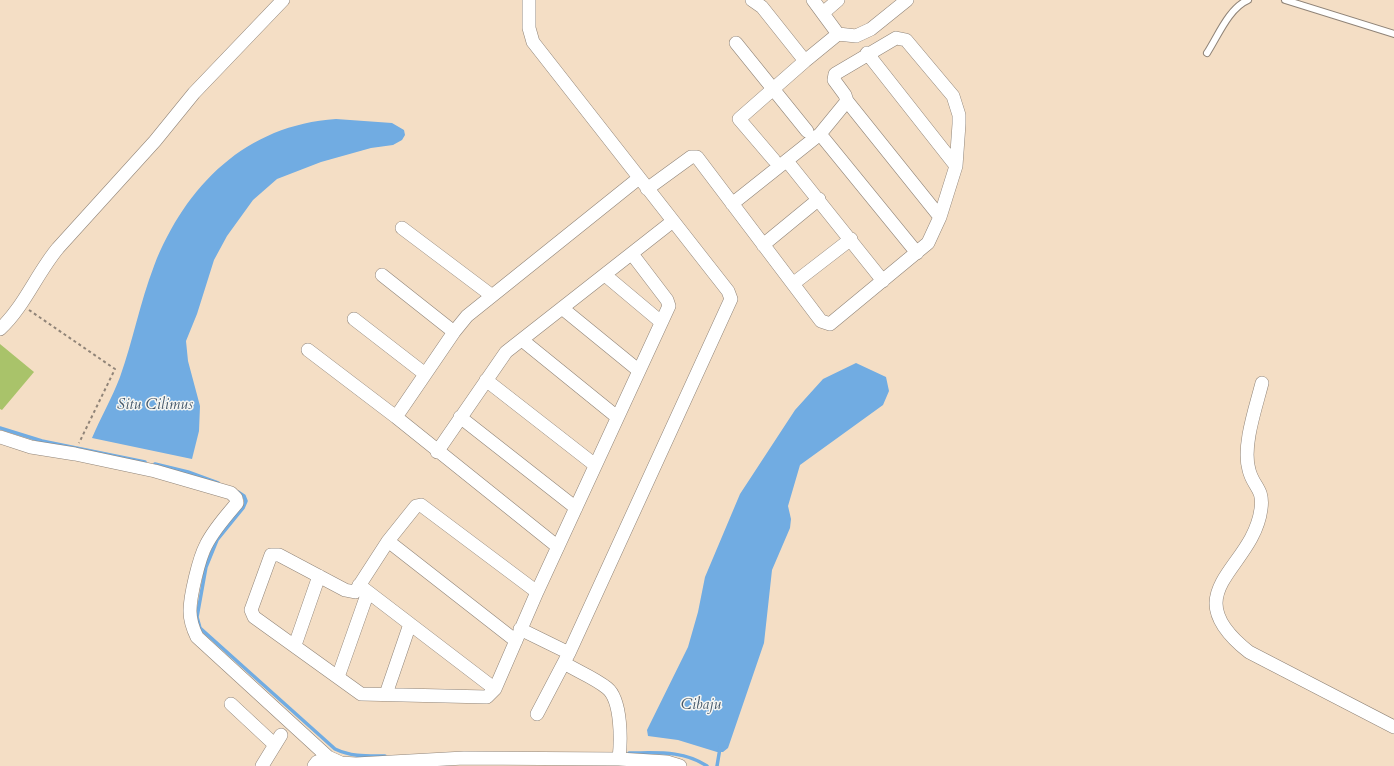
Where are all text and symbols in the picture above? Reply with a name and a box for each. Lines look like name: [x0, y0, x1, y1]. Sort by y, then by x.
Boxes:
water label: Situ Cilimus: [117, 397, 193, 415]
water label: Cibaju: [681, 697, 721, 715]

